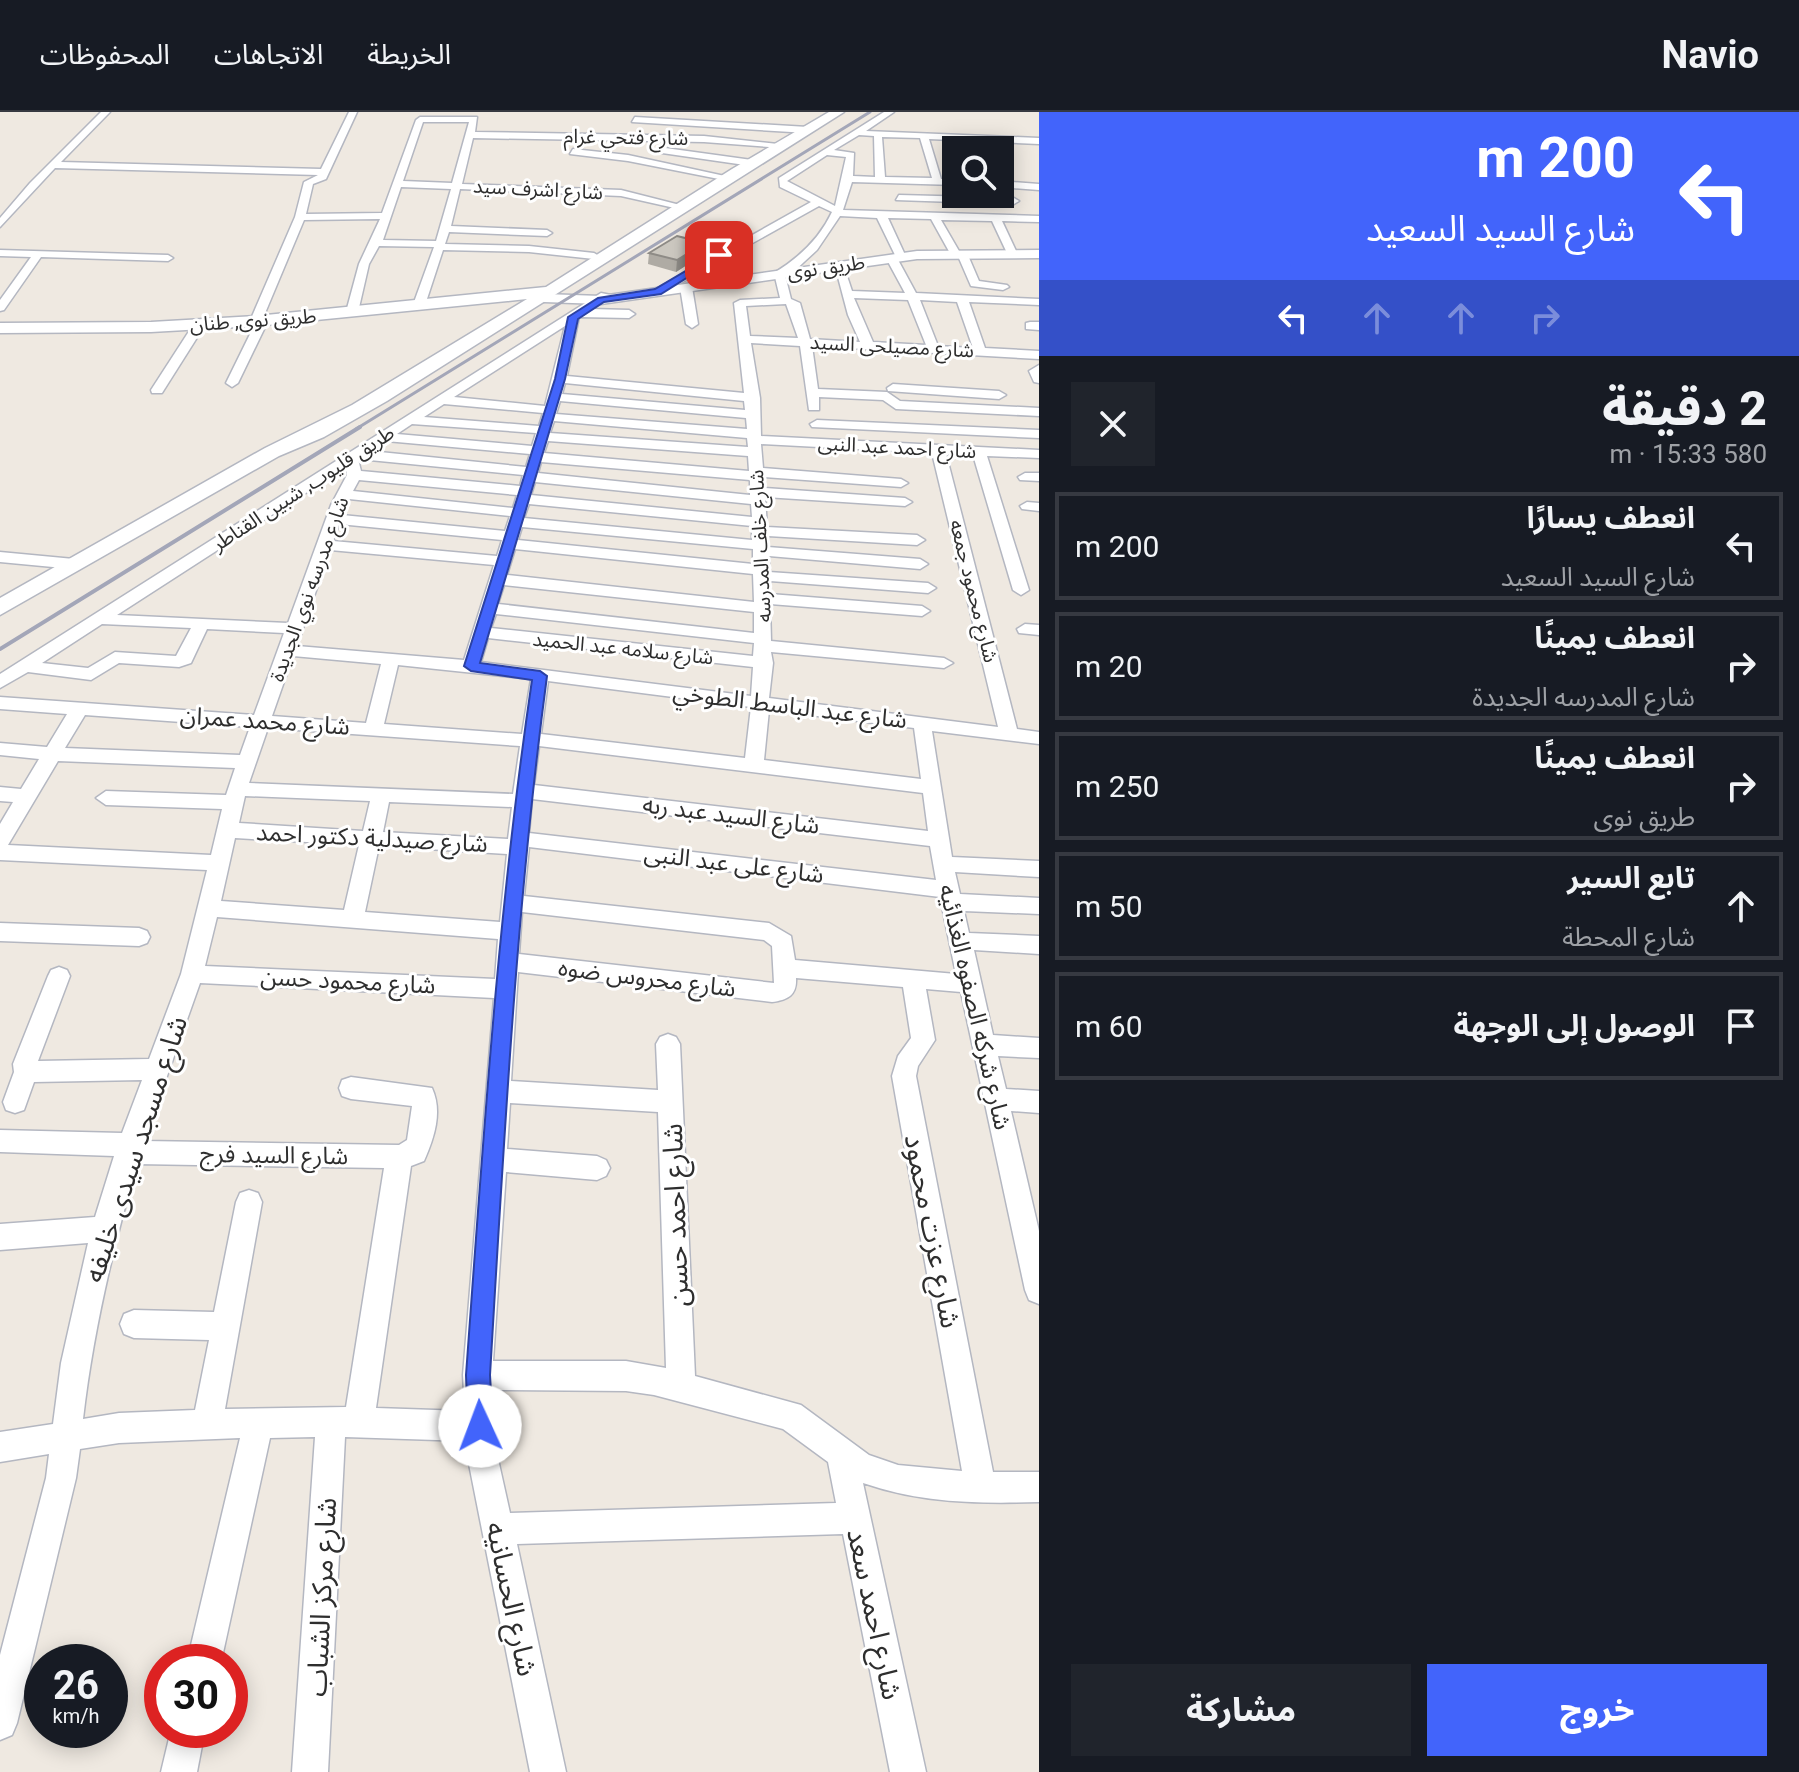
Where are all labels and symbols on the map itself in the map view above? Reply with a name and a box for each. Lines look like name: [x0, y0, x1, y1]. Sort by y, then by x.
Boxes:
street label: شارع فتحي غرام: [563, 124, 689, 154]
street label: شارع اشرف سيد: [472, 174, 604, 207]
pin: [685, 221, 753, 289]
street label: طريق نوى: [786, 250, 866, 285]
street label: طريق نوى, طنان: [189, 304, 317, 337]
street label: شارع مصيلحى السيد: [809, 330, 975, 365]
street label: طريق قليوب, شبين القناطر: [207, 420, 399, 557]
street label: شارع احمد عبد النبى: [817, 431, 977, 466]
street label: شارع خلف المدرسه: [744, 469, 779, 623]
street label: شارع مدرسه نوي الجديدة: [264, 493, 357, 686]
street label: شارع محمود جمعه: [942, 517, 1003, 666]
street label: شارع سلامه عبد الحميد: [531, 627, 715, 672]
street label: شارع عبد الباسط الطوخي: [671, 678, 909, 739]
street label: شارع محمد عمران: [179, 701, 351, 744]
street label: شارع السيد عبد ربه: [641, 790, 821, 843]
street label: شارع صيدلية دكتور احمد: [255, 818, 488, 861]
street label: شارع على عبد النبى: [642, 839, 825, 892]
street label: شارع شركه الصفوه الغذائيه: [930, 881, 1017, 1133]
street label: شارع محروس ضوه: [556, 953, 737, 1006]
street label: شارع محمود حسن: [260, 962, 436, 1003]
street label: شارع مسجد سيدى خليفه: [77, 1012, 198, 1288]
street label: شارع احمد حسن: [656, 1123, 699, 1307]
street label: شارع عزت محمود: [894, 1131, 967, 1332]
street label: شارع السيد فرج: [200, 1140, 348, 1173]
position arrow: [438, 1384, 522, 1468]
street label: شارع مركز الشباب: [300, 1497, 347, 1697]
street label: شارع الحسانيه: [475, 1519, 544, 1680]
street label: شارع احمد سعد: [836, 1526, 909, 1704]
speed limit sign: 30: [144, 1644, 248, 1748]

